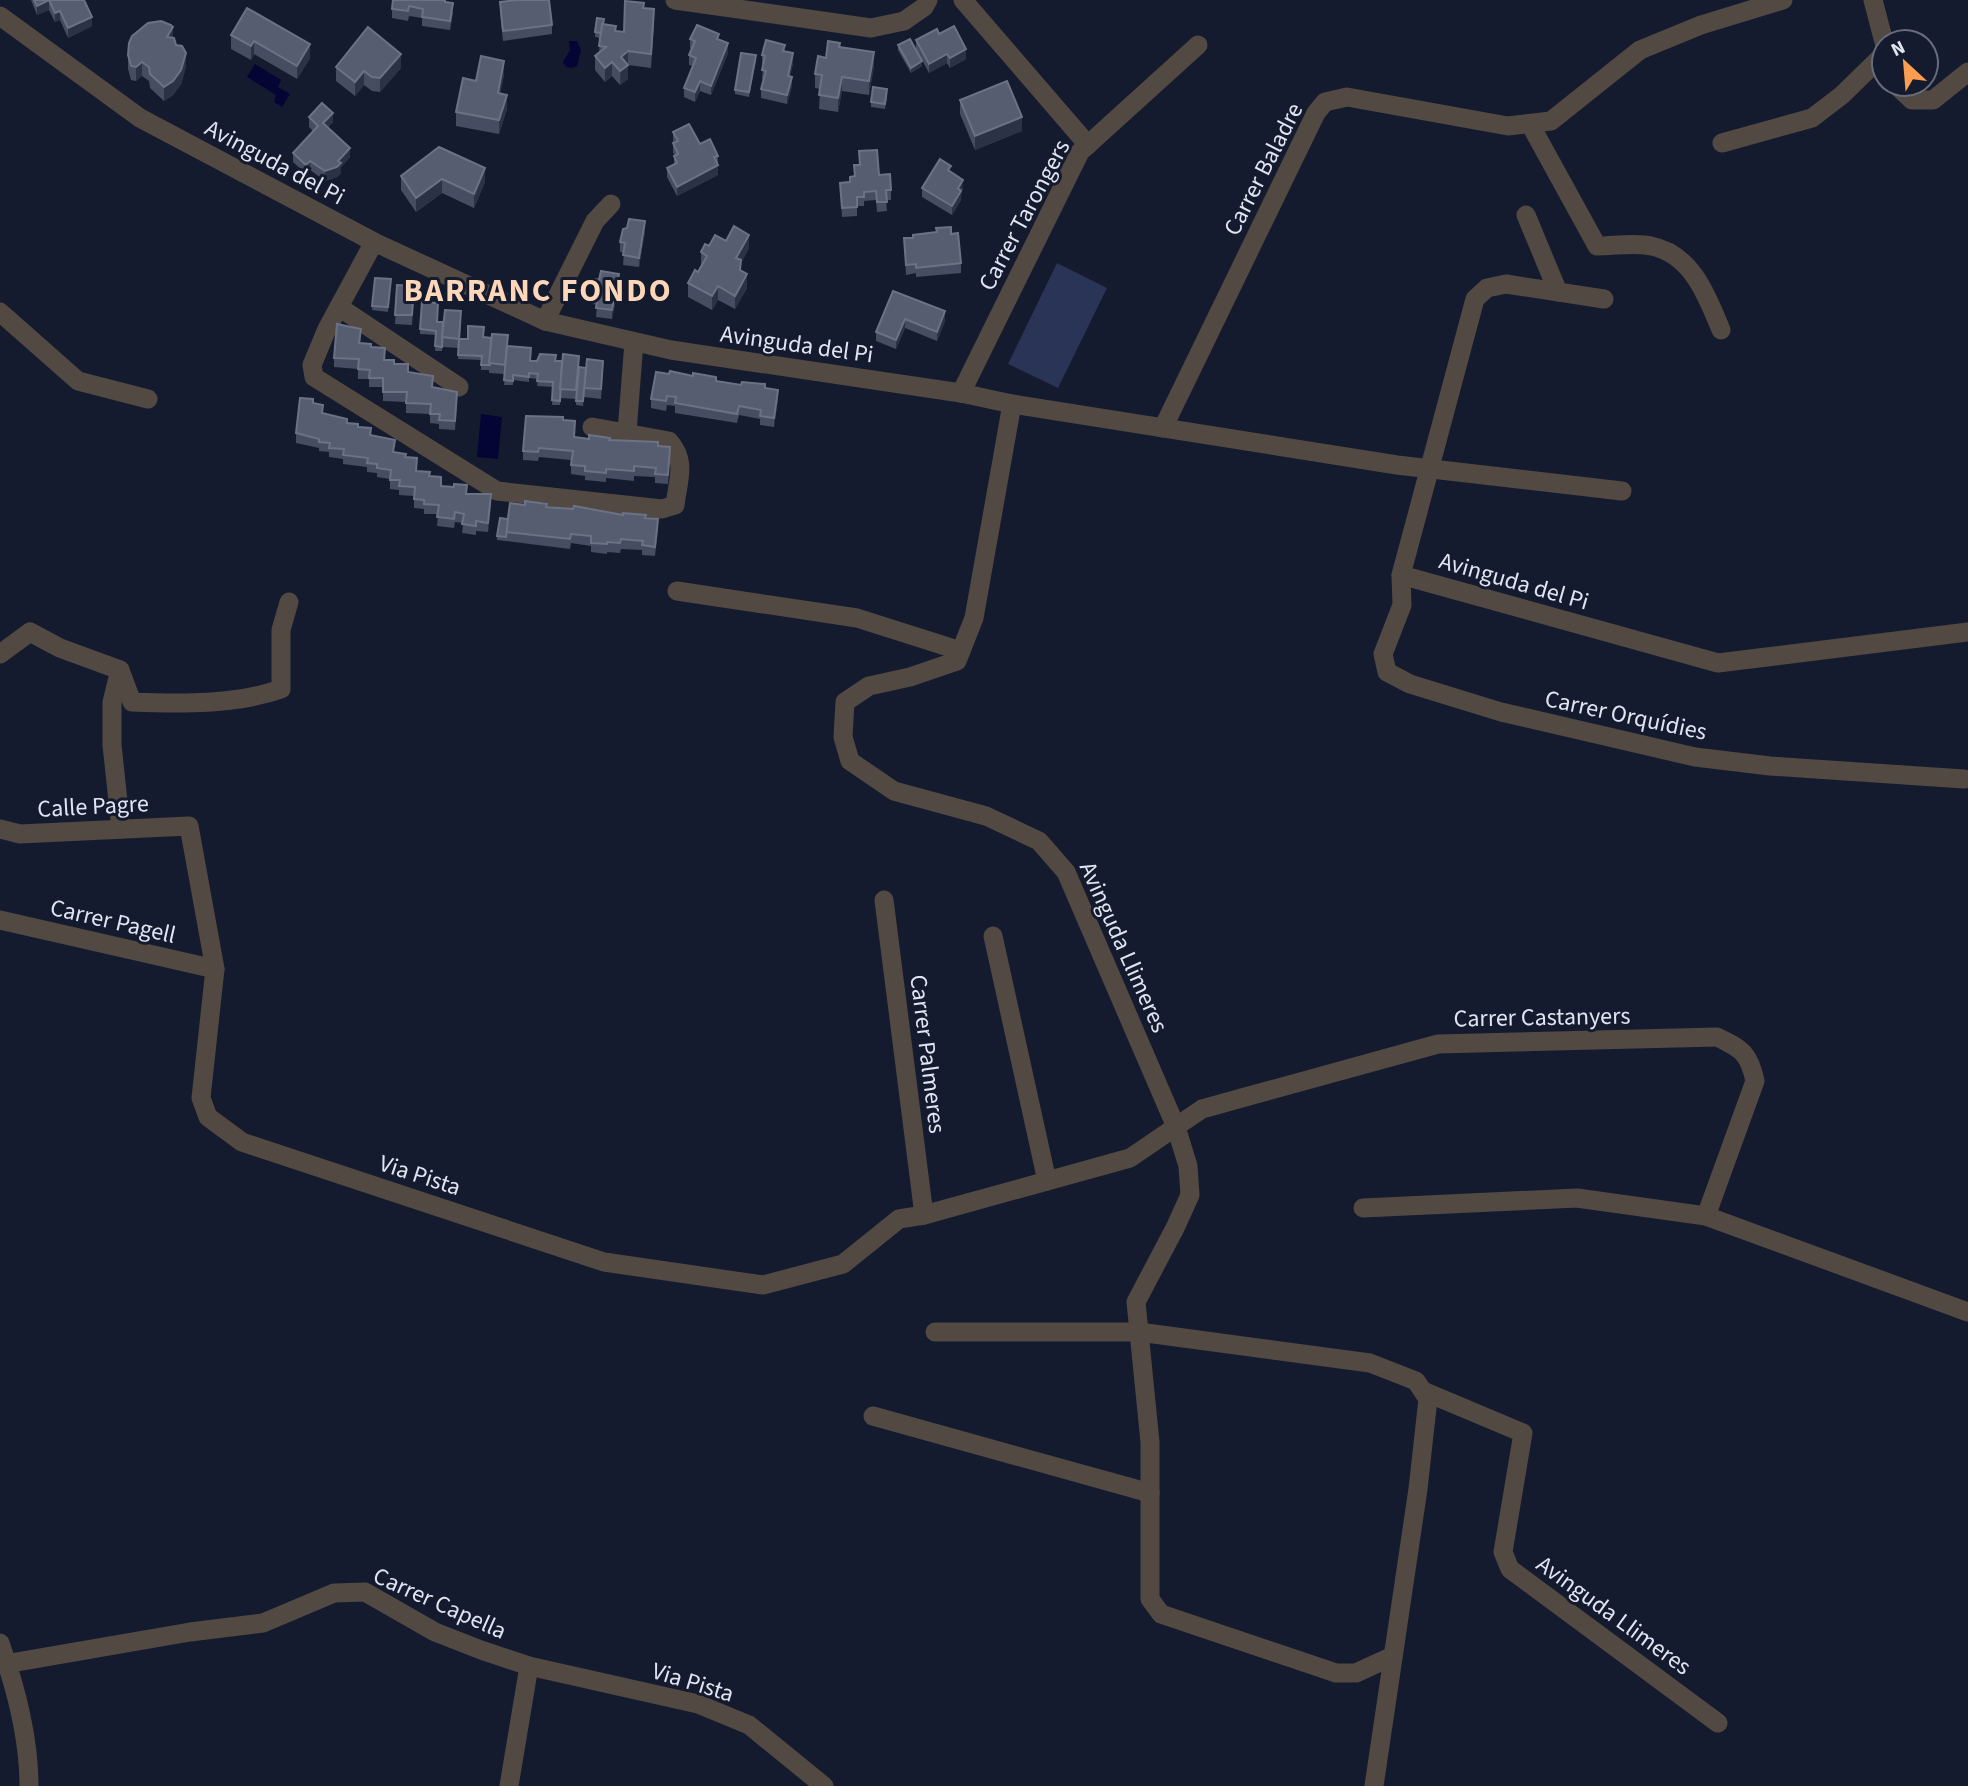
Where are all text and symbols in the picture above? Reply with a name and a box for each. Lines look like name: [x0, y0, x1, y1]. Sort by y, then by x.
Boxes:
north arrow: [1870, 28, 1940, 98]
text: N: [1887, 34, 1910, 64]
street label: Carrer Baladre: [1215, 97, 1312, 242]
street label: Avinguda del Pi: [199, 111, 351, 214]
street label: Carrer Tarongers: [970, 133, 1079, 297]
district label: BARRANC FONDO: [403, 268, 673, 314]
street label: Avinguda del Pi: [718, 316, 876, 373]
street label: Avinguda del Pi: [1435, 543, 1593, 620]
street label: Carrer Orquídies: [1542, 681, 1710, 750]
street label: Calle Pagre: [36, 786, 150, 827]
street label: Avinguda Llimeres: [1070, 856, 1177, 1038]
street label: Carrer Pagell: [47, 890, 179, 953]
street label: Carrer Palmeres: [900, 973, 955, 1136]
street label: Carrer Castanyers: [1453, 998, 1631, 1037]
street label: Via Pista: [375, 1146, 465, 1205]
street label: Avinguda Llimeres: [1529, 1547, 1698, 1684]
street label: Carrer Capella: [368, 1558, 512, 1648]
street label: Via Pista: [648, 1653, 738, 1711]

